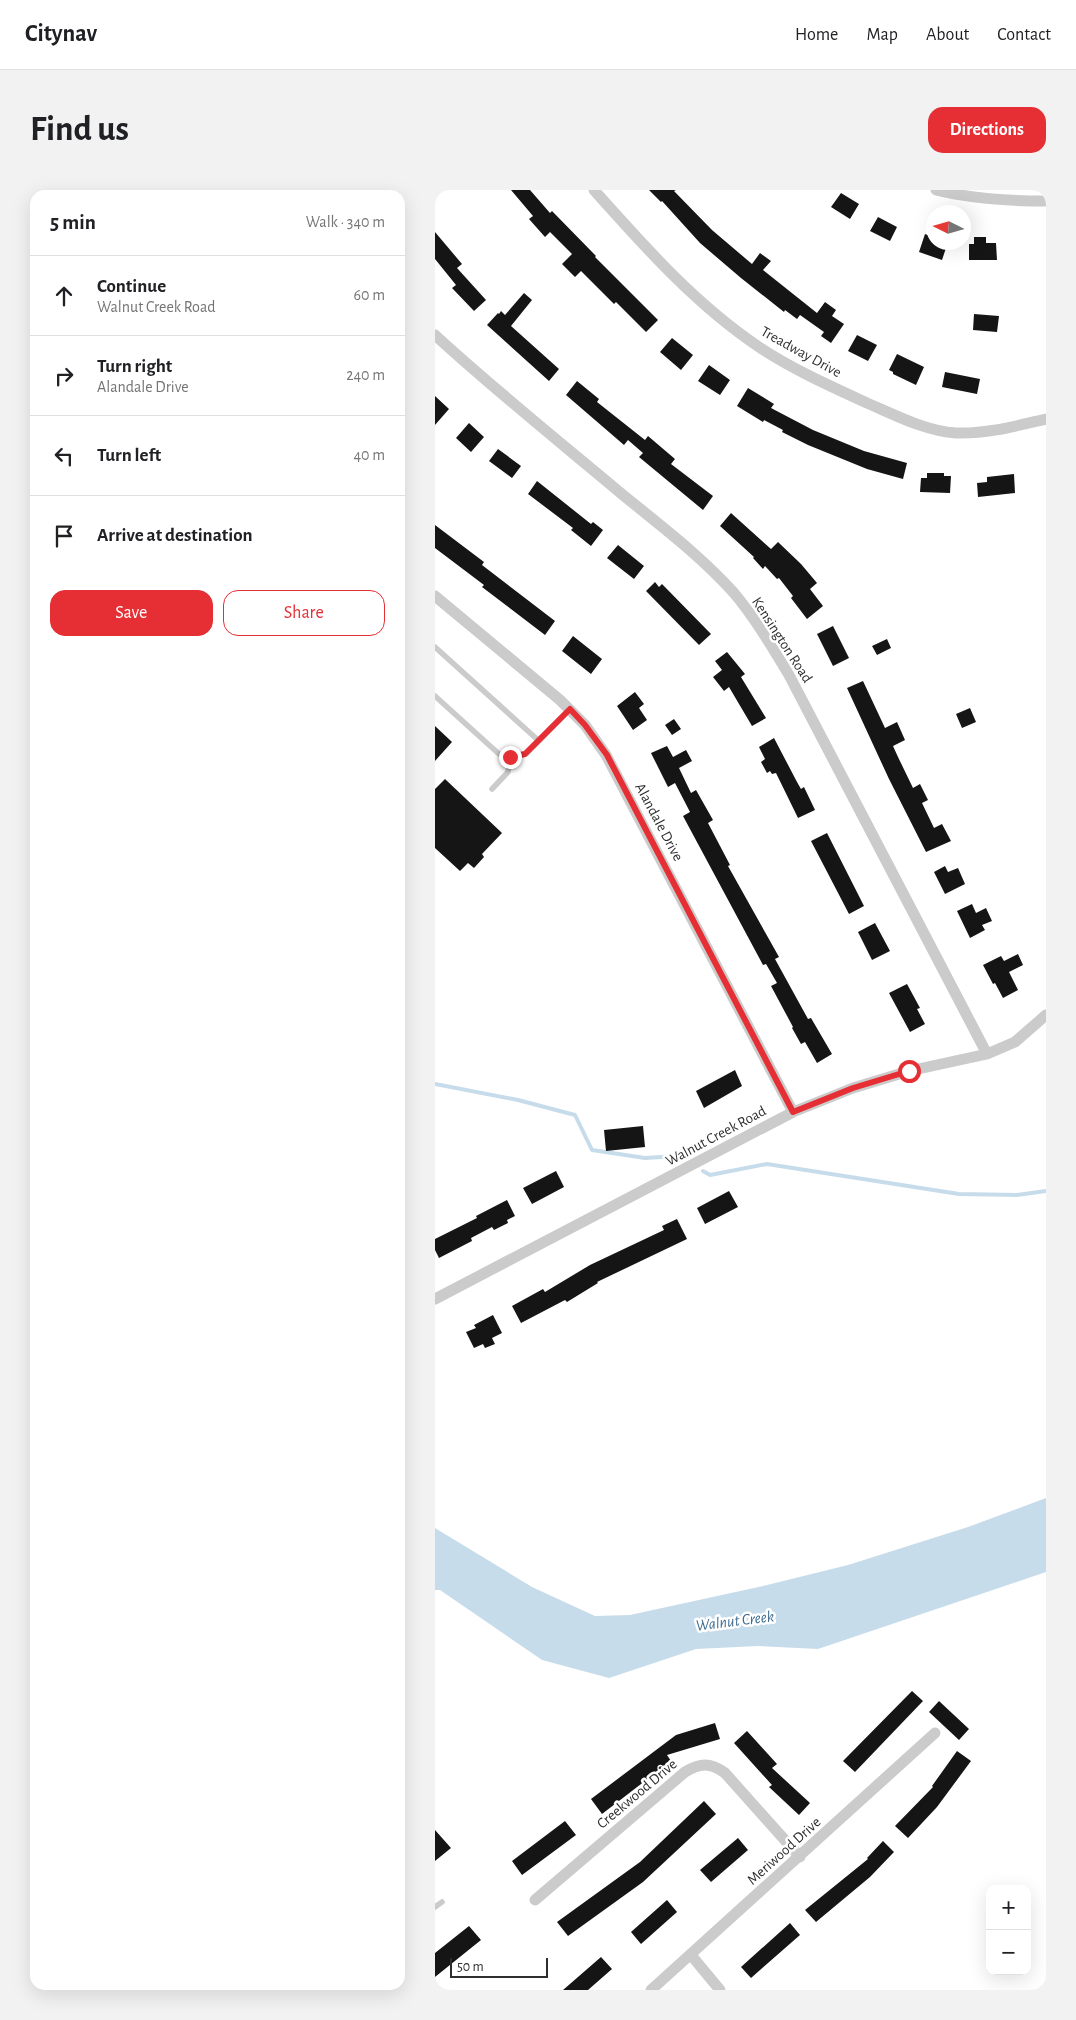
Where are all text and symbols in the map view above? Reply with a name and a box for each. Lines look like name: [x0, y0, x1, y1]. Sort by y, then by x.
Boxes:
text: Citynav: [25, 22, 97, 46]
text: Home: [795, 26, 838, 44]
text: Map: [866, 26, 898, 44]
text: About: [926, 26, 969, 44]
text: Contact: [997, 26, 1051, 44]
button: Directions: [928, 107, 1046, 153]
text: Find us: [30, 112, 129, 147]
north arrow: [926, 205, 971, 250]
text: 5 min: [50, 212, 96, 233]
text: Walk · 340 m: [306, 214, 385, 230]
text: Continue: [97, 277, 166, 296]
icon: ahead: [50, 282, 78, 310]
text: 60 m: [354, 287, 385, 303]
text: Walnut Creek Road: [97, 299, 216, 315]
street label: Treadway Drive: [758, 324, 844, 380]
text: Turn right: [97, 357, 172, 376]
icon: right: [50, 362, 78, 390]
text: 240 m: [346, 367, 385, 383]
text: Alandale Drive: [97, 379, 189, 395]
icon: left: [50, 442, 78, 470]
text: Turn left: [97, 446, 161, 465]
text: 40 m: [353, 447, 385, 463]
icon: arrive: [50, 522, 78, 550]
text: Arrive at destination: [97, 526, 253, 545]
button: Save: [50, 590, 213, 636]
button: Share: [223, 590, 385, 636]
street label: Kensington Road: [749, 595, 815, 686]
route end: [499, 746, 522, 769]
street label: Alandale Drive: [632, 781, 686, 864]
route start: [898, 1060, 921, 1083]
street label: Walnut Creek Road: [663, 1103, 769, 1169]
water label: Walnut Creek: [695, 1608, 775, 1634]
street label: Creekwood Drive: [594, 1756, 680, 1832]
street label: Meriwood Drive: [744, 1814, 824, 1888]
map controls: [986, 1885, 1031, 1975]
button: +: [986, 1885, 1031, 1930]
button: −: [986, 1930, 1031, 1975]
scale bar: [450, 1955, 547, 1978]
text: 50 m: [457, 1960, 484, 1974]

